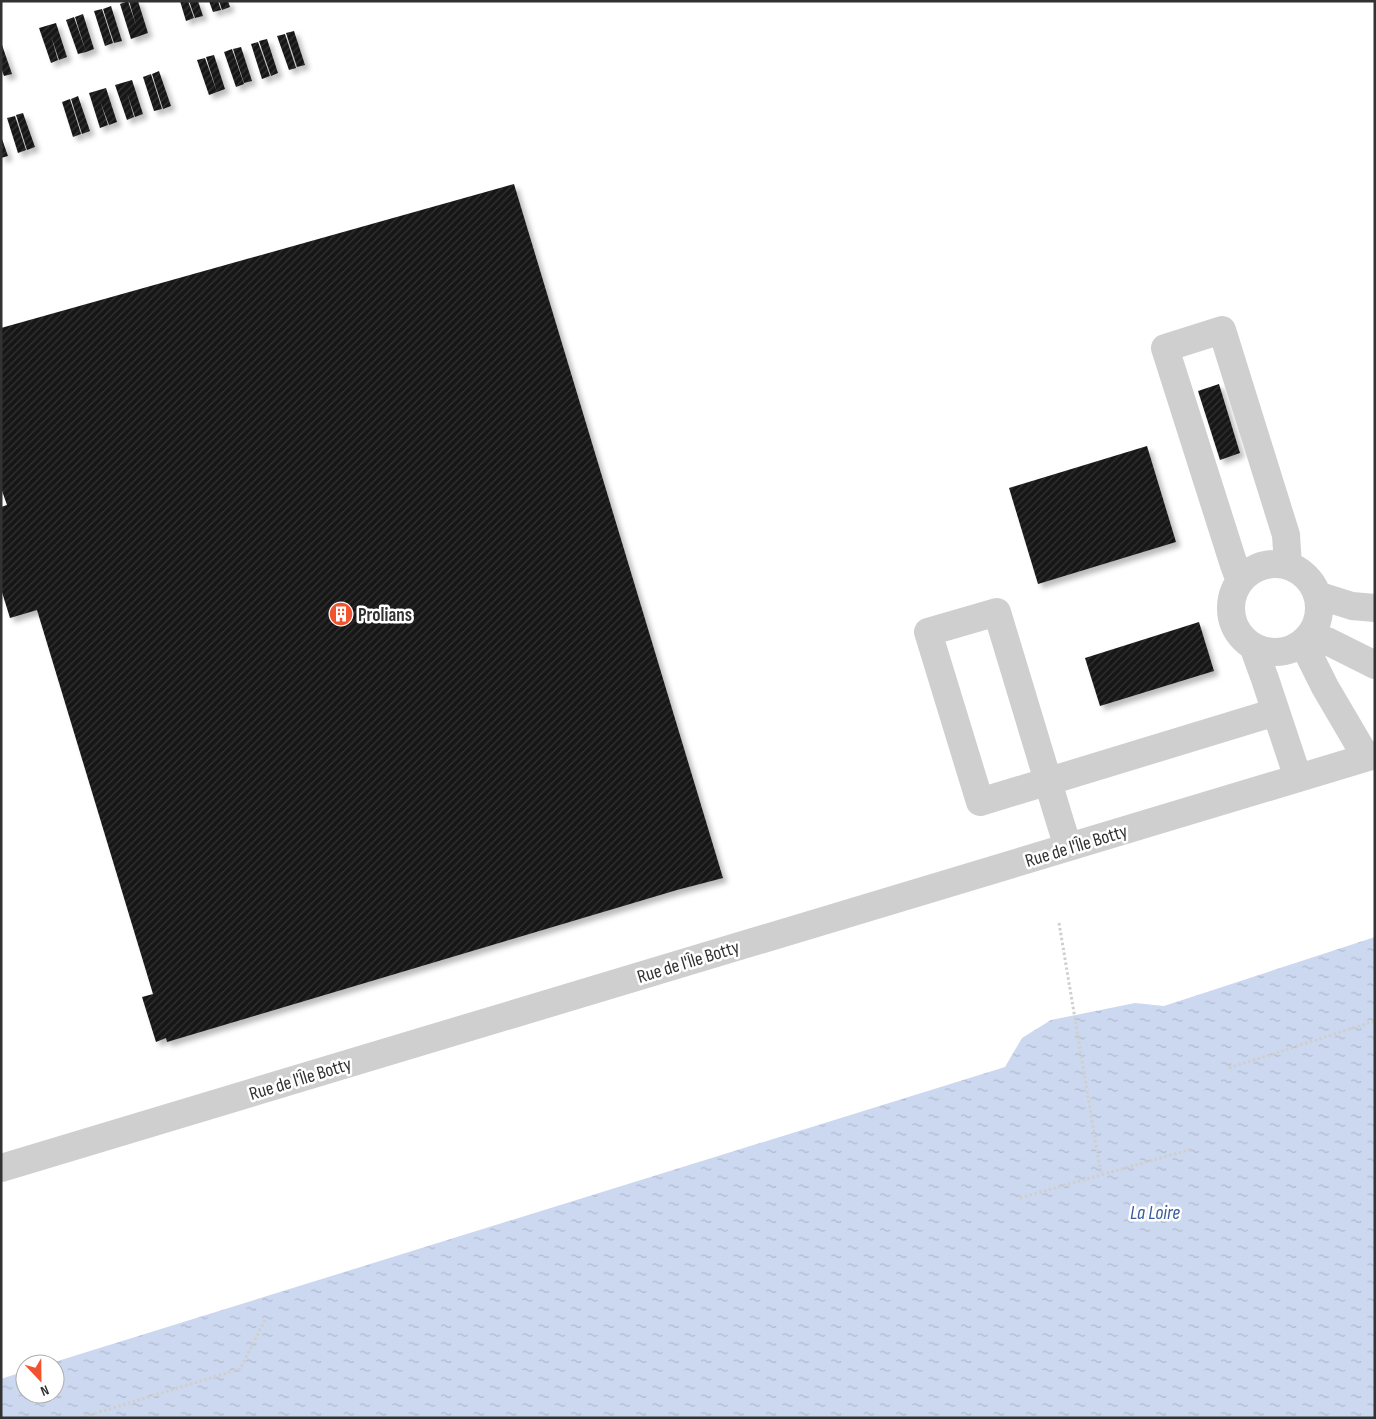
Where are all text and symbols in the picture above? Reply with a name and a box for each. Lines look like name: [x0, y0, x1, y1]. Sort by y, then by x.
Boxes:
building icon: Prolians: [328, 601, 354, 627]
place label: Prolians: [358, 604, 412, 627]
street label: Rue de l'Île Botty: [1022, 820, 1131, 873]
street label: Rue de l'Île Botty: [634, 936, 743, 989]
street label: Rue de l'Île Botty: [246, 1053, 355, 1106]
water label: La Loire: [1130, 1201, 1180, 1225]
north arrow: [15, 1354, 65, 1404]
text: N: [38, 1381, 51, 1400]

